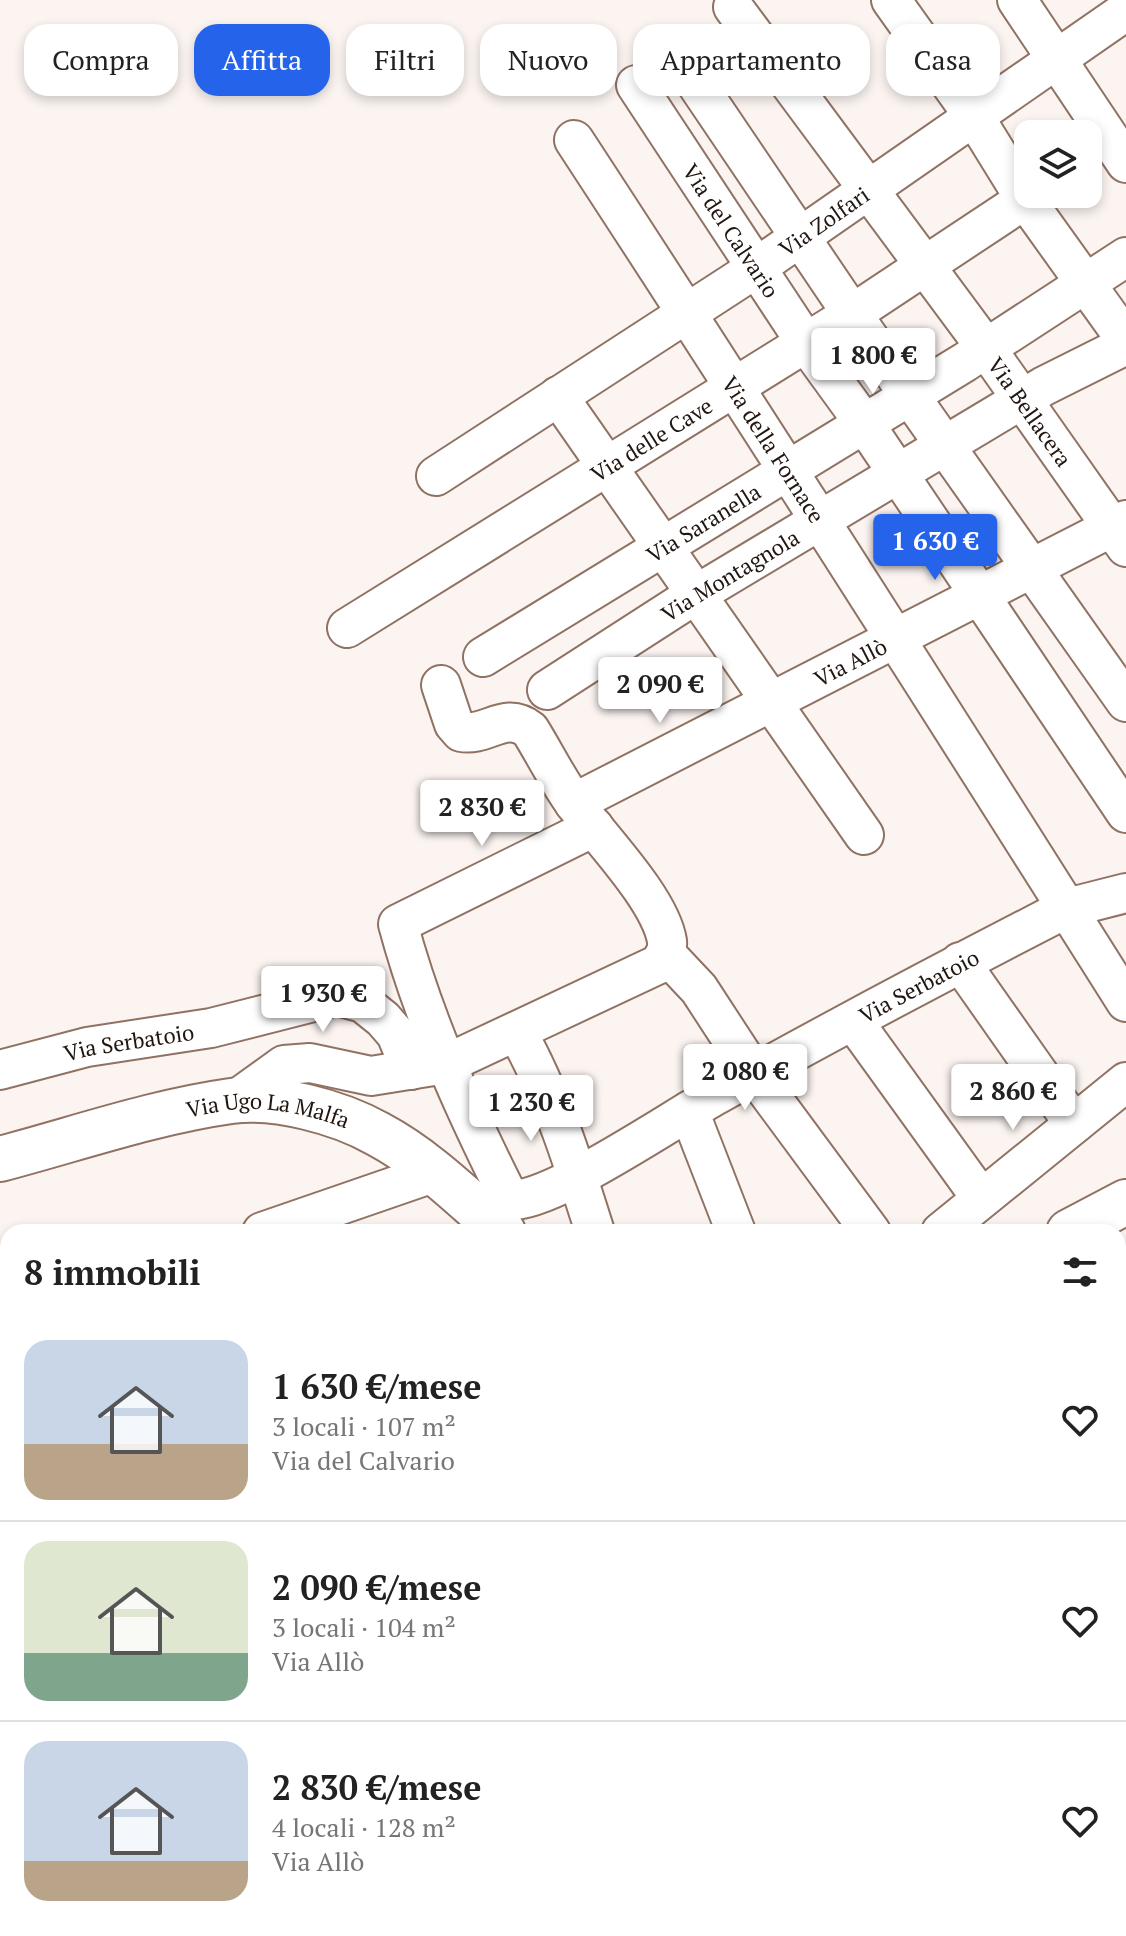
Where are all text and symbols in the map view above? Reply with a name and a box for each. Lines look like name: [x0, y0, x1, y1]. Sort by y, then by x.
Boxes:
chip: Compra: [24, 24, 178, 96]
chip: Affitta: [194, 24, 330, 96]
chip: Filtri: [346, 24, 464, 96]
chip: Nuovo: [480, 24, 617, 96]
chip: Appartamento: [633, 24, 870, 96]
chip: Casa: [886, 24, 1000, 96]
map controls: [1014, 120, 1102, 208]
button: layers: [1014, 120, 1102, 208]
street label: Via del Calvario: [677, 158, 786, 303]
street label: Via Zolfari: [773, 179, 874, 262]
pin: 1 800 €: [799, 328, 947, 396]
text: 1 800 €: [829, 337, 917, 371]
street label: Via Bellacera: [982, 351, 1079, 472]
street label: Via della Fornace: [716, 370, 832, 528]
street label: Via delle Cave: [585, 390, 717, 488]
street label: Via Saranella: [640, 476, 766, 568]
pin: 1 630 €: [861, 514, 1009, 582]
street label: Via Montagnola: [655, 522, 804, 628]
text: 1 630 €: [891, 523, 979, 557]
street label: Via Allò: [808, 631, 891, 692]
pin: 2 090 €: [586, 657, 734, 725]
text: 2 090 €: [616, 666, 704, 700]
pin: 2 830 €: [408, 780, 556, 848]
text: 2 830 €: [438, 789, 526, 823]
street label: Via Serbatoio: [853, 942, 983, 1029]
pin: 1 930 €: [249, 966, 397, 1034]
text: 1 930 €: [279, 975, 367, 1009]
street label: Via Serbatoio: [60, 1016, 196, 1067]
pin: 2 080 €: [671, 1044, 819, 1112]
text: 2 080 €: [701, 1053, 789, 1087]
pin: 2 860 €: [939, 1064, 1087, 1132]
text: 2 860 €: [969, 1073, 1057, 1107]
pin: 1 230 €: [457, 1075, 605, 1143]
text: 1 230 €: [487, 1084, 575, 1118]
street label: Via Ugo La Malfa: [183, 1085, 354, 1134]
text: 8 immobili: [24, 1250, 201, 1295]
icon: filters: [1058, 1250, 1102, 1294]
text: 1 630 €/mese: [272, 1364, 481, 1409]
icon: home: [88, 1372, 184, 1468]
icon: heart: [1058, 1398, 1102, 1442]
text: 3 locali · 107 m²: [272, 1409, 456, 1443]
text: Via del Calvario: [272, 1443, 455, 1477]
text: 2 090 €/mese: [272, 1565, 481, 1610]
icon: home: [88, 1573, 184, 1669]
icon: heart: [1058, 1599, 1102, 1643]
text: 3 locali · 104 m²: [272, 1610, 456, 1644]
text: Via Allò: [272, 1644, 364, 1678]
text: 2 830 €/mese: [272, 1765, 481, 1810]
icon: home: [88, 1773, 184, 1869]
icon: heart: [1058, 1799, 1102, 1843]
text: 4 locali · 128 m²: [272, 1810, 456, 1844]
text: Via Allò: [272, 1844, 364, 1878]

